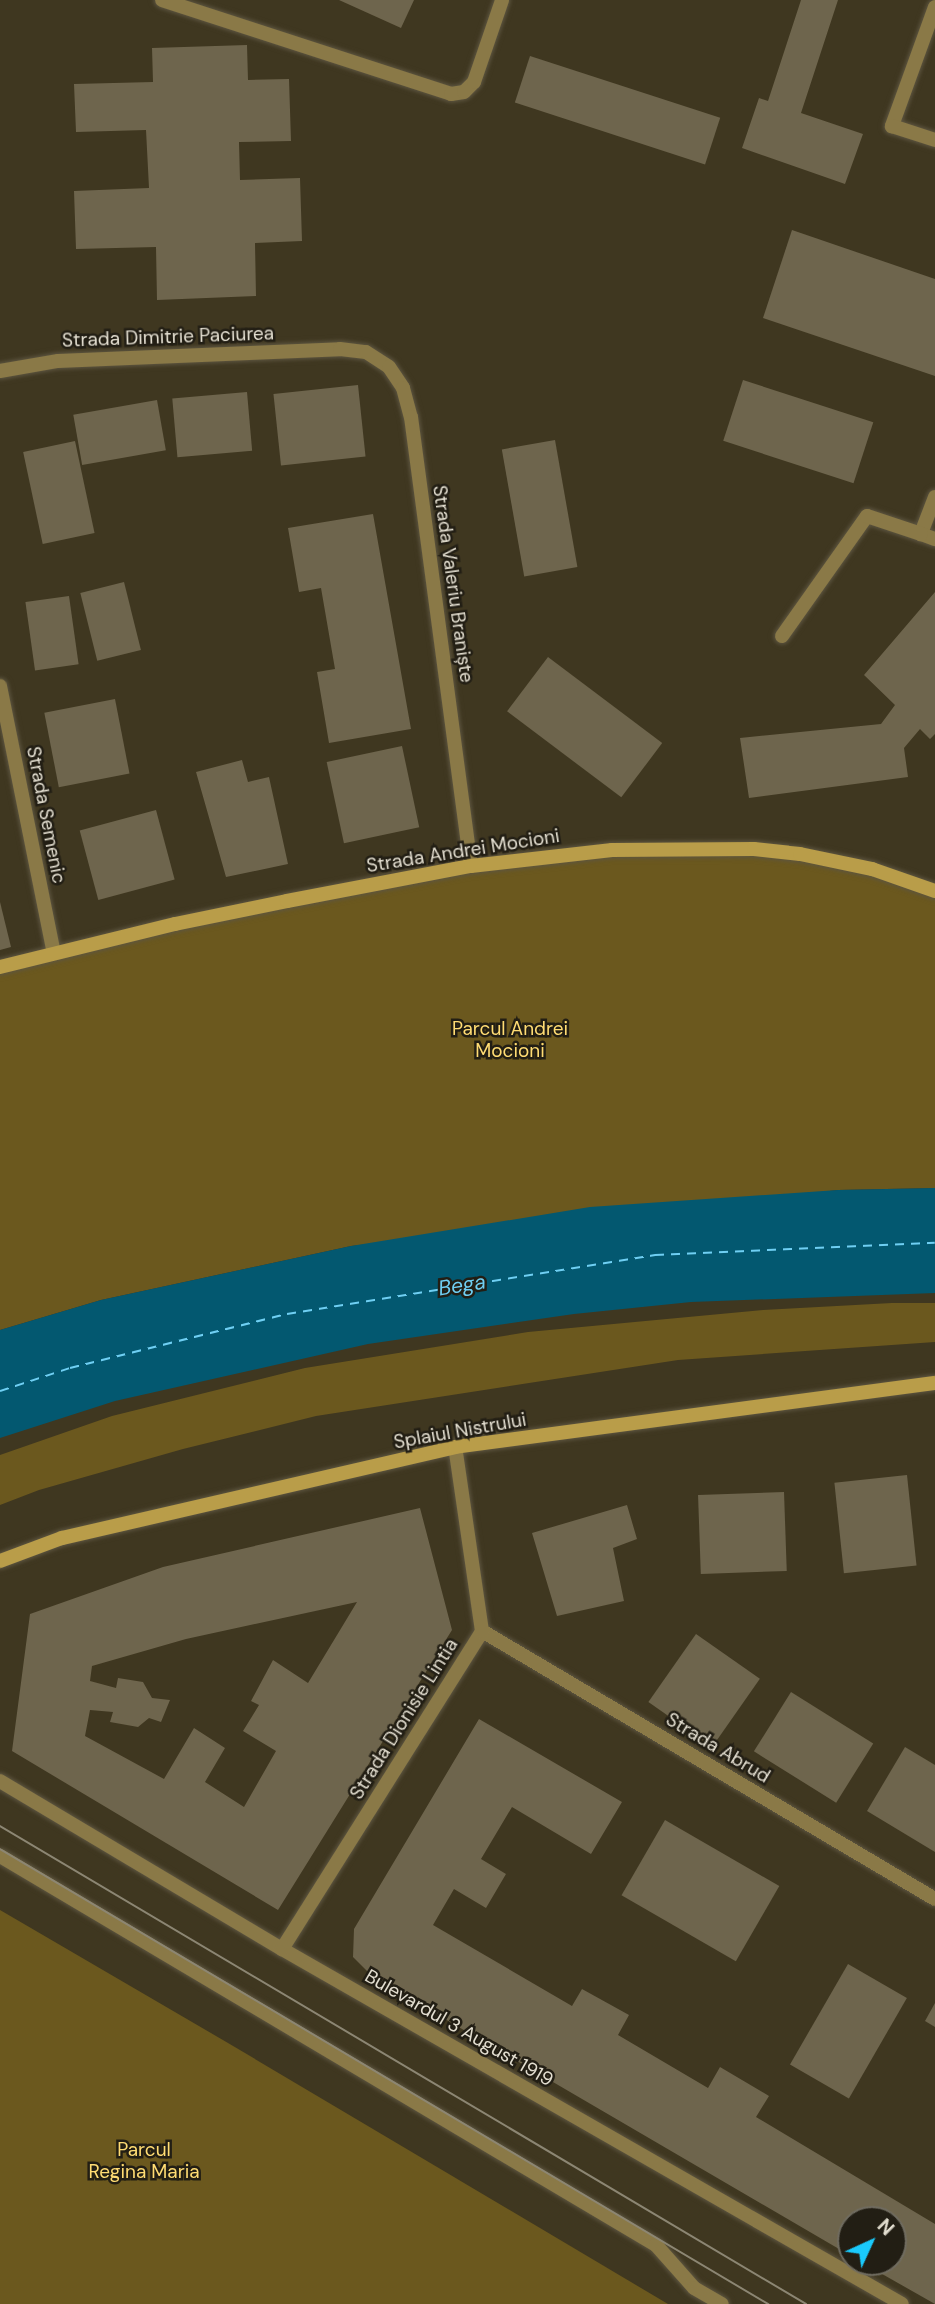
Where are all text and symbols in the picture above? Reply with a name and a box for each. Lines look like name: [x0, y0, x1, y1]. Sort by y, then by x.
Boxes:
street label: Strada Dimitrie Paciurea: [62, 322, 274, 352]
street label: Strada Valeriu Braniște: [428, 484, 478, 684]
street label: Strada Semenic: [22, 745, 70, 885]
street label: Strada Andrei Mocioni: [365, 824, 561, 878]
park label: Parcul Andrei Mocioni: [452, 1018, 568, 1062]
water label: Bega: [436, 1269, 488, 1301]
street label: Splaiul Nistrului: [392, 1408, 528, 1454]
street label: Strada Dionisie Lintia: [345, 1634, 463, 1804]
street label: Strada Abrud: [662, 1708, 774, 1788]
street label: Bulevardul 3 August 1919: [361, 1965, 557, 2091]
park label: Parcul Regina Maria: [88, 2139, 200, 2183]
north arrow: [837, 2206, 907, 2276]
text: N: [872, 2213, 900, 2241]

